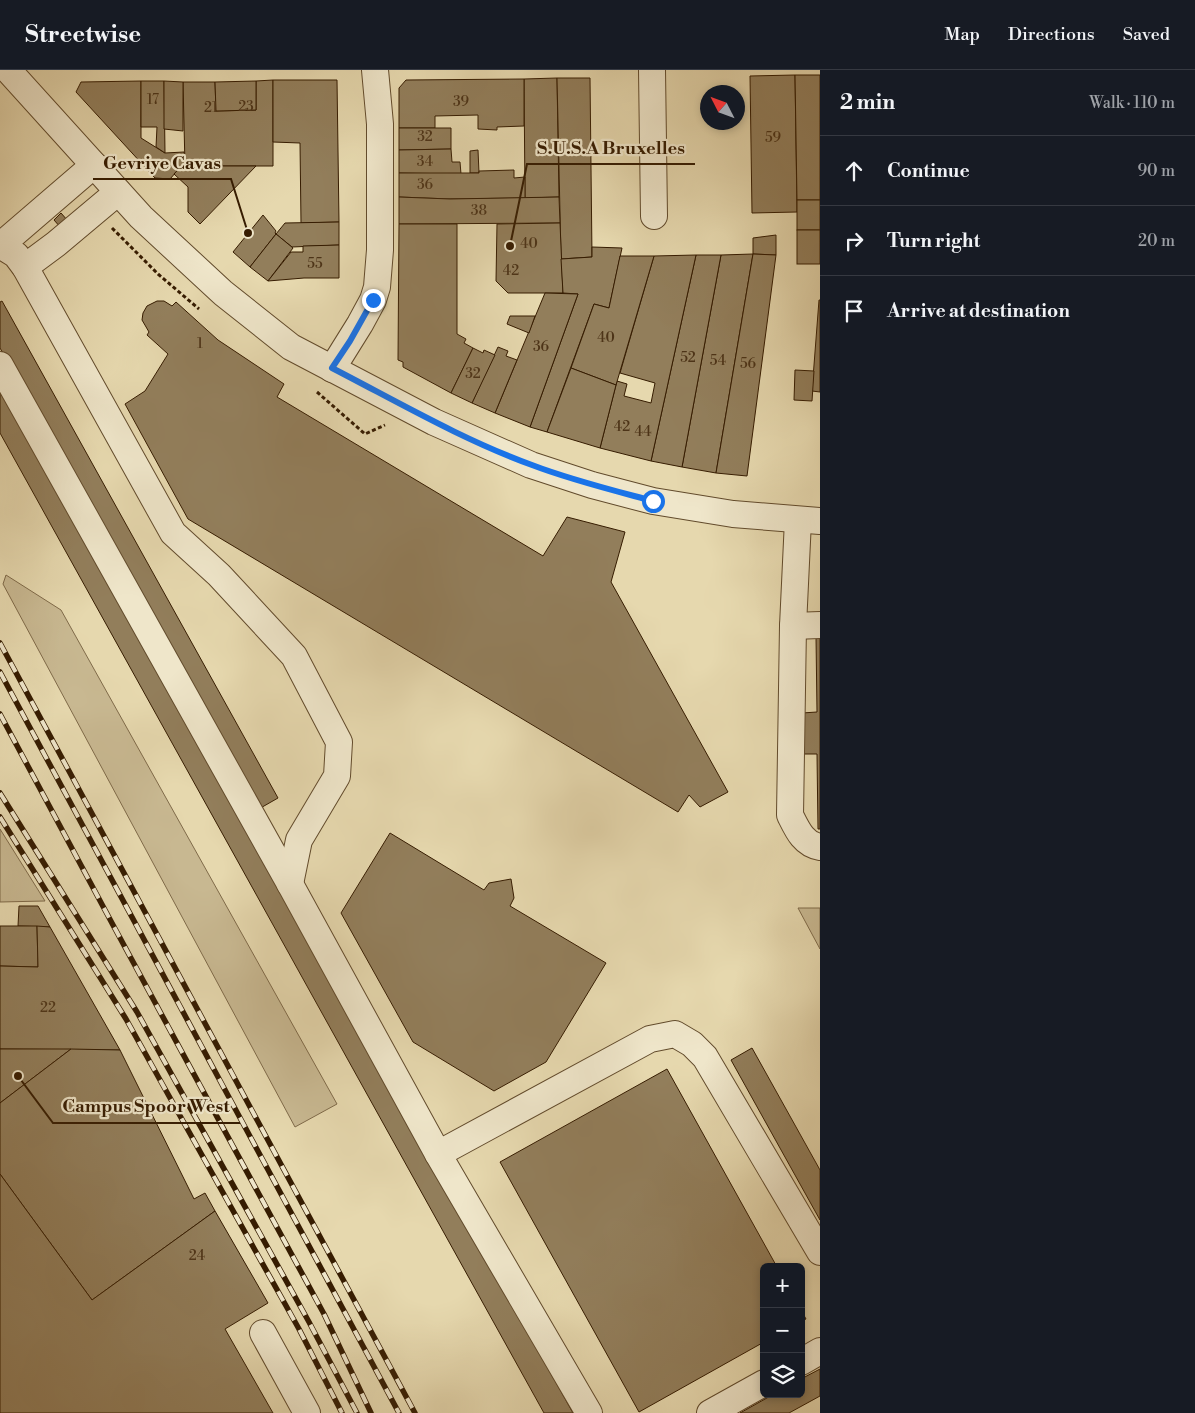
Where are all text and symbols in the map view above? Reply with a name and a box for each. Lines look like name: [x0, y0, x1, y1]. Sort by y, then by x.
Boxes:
text: Streetwise: [25, 20, 141, 50]
text: Map: [944, 23, 980, 46]
text: Directions: [1008, 23, 1095, 46]
text: Saved: [1123, 23, 1170, 46]
north arrow: [700, 85, 745, 130]
text: 2 min: [840, 90, 895, 116]
house number: 17: [147, 91, 159, 109]
house number: 39: [453, 93, 469, 111]
text: Walk · 110 m: [1089, 93, 1175, 113]
house number: 23: [238, 98, 254, 116]
house number: 21: [204, 99, 218, 117]
house number: 32: [417, 128, 433, 146]
house number: 59: [765, 129, 781, 147]
callout: S.U.S.A Bruxelles: [527, 131, 695, 164]
text: S.U.S.A Bruxelles: [537, 137, 685, 160]
callout: Gevriye Cavas: [93, 146, 231, 179]
text: Gevriye Cavas: [103, 152, 221, 175]
house number: 34: [417, 153, 433, 171]
icon: ahead: [840, 157, 868, 185]
text: Continue: [887, 159, 970, 183]
text: 90 m: [1137, 161, 1175, 181]
house number: 36: [417, 176, 434, 194]
house number: 38: [471, 202, 487, 220]
icon: right: [840, 227, 868, 255]
text: Turn right: [887, 229, 980, 253]
text: 20 m: [1138, 231, 1175, 251]
house number: 40: [520, 235, 538, 253]
house number: 55: [307, 255, 323, 273]
house number: 42: [503, 262, 519, 280]
route end: [362, 289, 385, 312]
icon: arrive: [840, 297, 868, 325]
text: Arrive at destination: [887, 299, 1070, 323]
house number: 40: [597, 329, 615, 347]
house number: 1: [197, 335, 203, 353]
house number: 36: [533, 338, 550, 356]
house number: 52: [680, 349, 696, 367]
house number: 54: [710, 352, 726, 370]
house number: 56: [740, 355, 757, 373]
house number: 32: [465, 365, 481, 383]
house number: 42: [614, 418, 630, 436]
house number: 44: [635, 423, 651, 441]
route start: [642, 490, 665, 513]
house number: 22: [40, 999, 56, 1017]
callout: Campus Spoor West: [53, 1090, 240, 1123]
text: Campus Spoor West: [62, 1095, 230, 1118]
house number: 24: [189, 1247, 205, 1265]
map controls: [760, 1263, 805, 1398]
button: +: [760, 1263, 805, 1308]
button: −: [760, 1308, 805, 1353]
button: layers: [760, 1353, 805, 1398]

